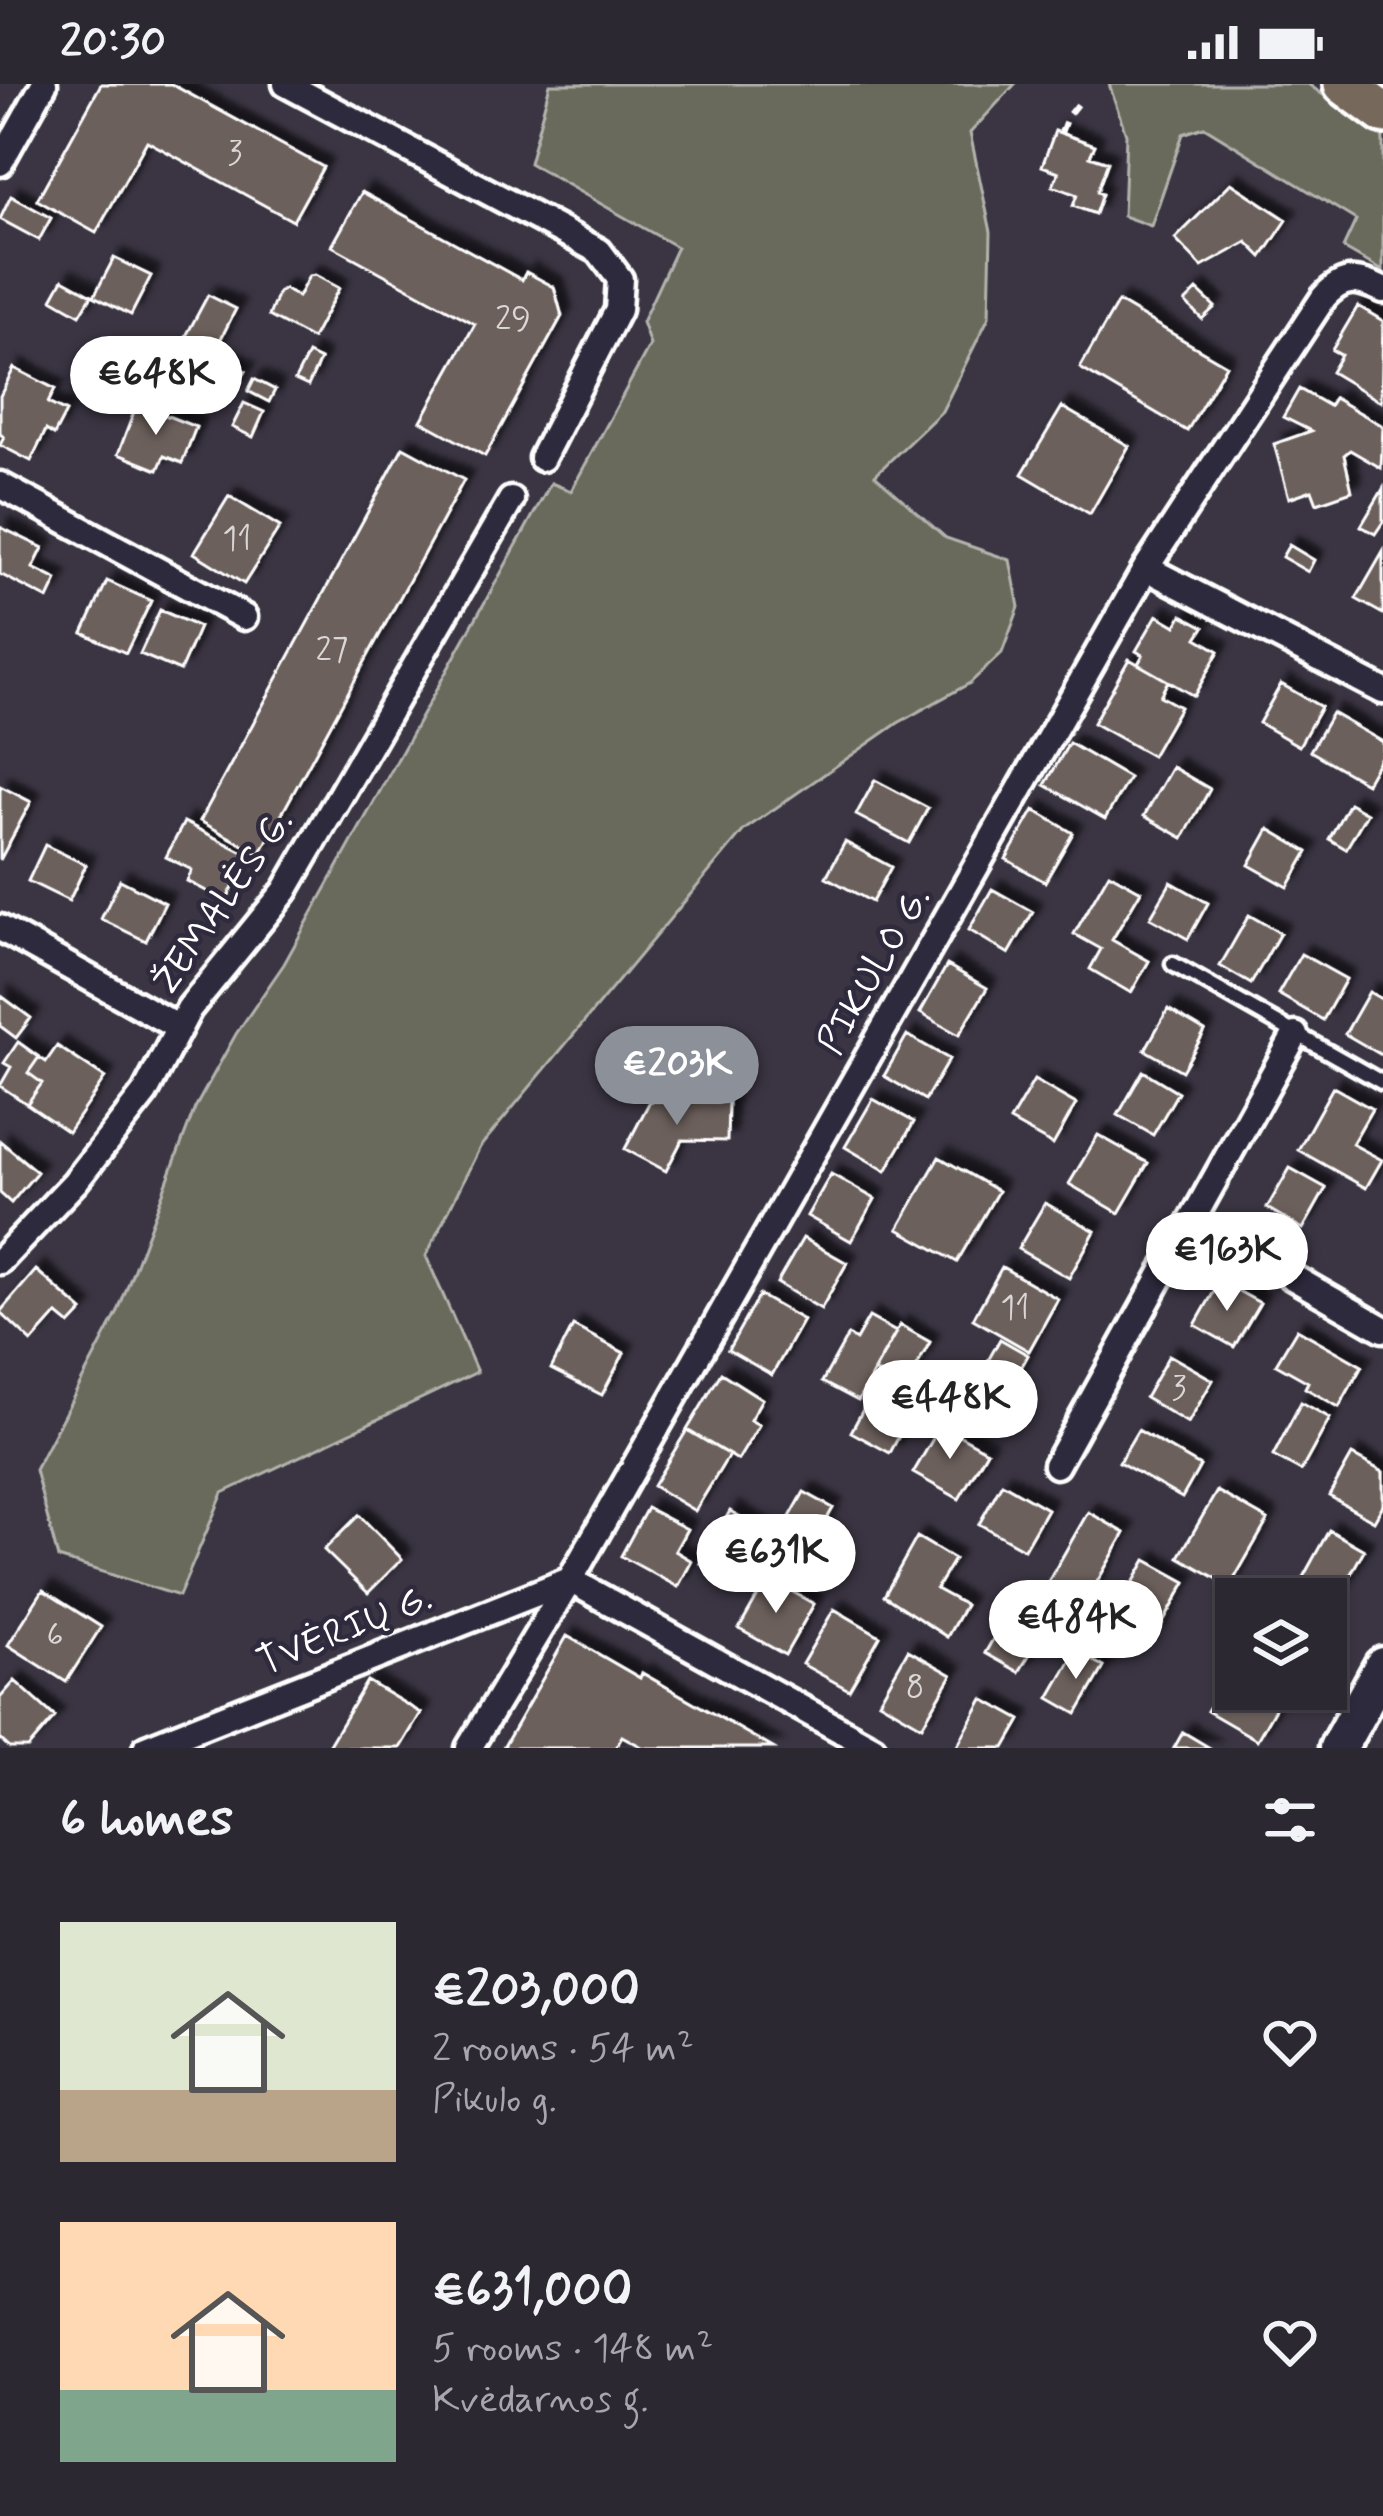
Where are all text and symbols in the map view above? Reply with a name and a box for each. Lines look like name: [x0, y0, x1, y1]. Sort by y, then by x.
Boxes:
text: 20:30: [60, 13, 166, 72]
house number: 3: [228, 132, 243, 176]
house number: 29: [495, 298, 531, 342]
pin: €648K: [72, 336, 240, 438]
text: €648K: [97, 349, 215, 400]
house number: 11: [223, 518, 251, 562]
house number: 27: [316, 629, 348, 673]
street label: ŽEMALĖS G.: [142, 800, 306, 1004]
street label: PIKULO G.: [806, 877, 944, 1065]
pin: €203K: [593, 1026, 761, 1128]
text: €203K: [622, 1039, 732, 1090]
pin: €163K: [1143, 1212, 1311, 1314]
text: €163K: [1173, 1225, 1281, 1276]
house number: 11: [1001, 1287, 1029, 1331]
pin: €448K: [866, 1360, 1034, 1462]
house number: 3: [1172, 1367, 1187, 1411]
text: €448K: [890, 1373, 1010, 1424]
pin: €631K: [692, 1514, 860, 1616]
text: €631K: [724, 1527, 828, 1578]
street label: TVĖRIŲ G.: [250, 1573, 440, 1689]
map controls: [1215, 1578, 1347, 1710]
button: layers: [1215, 1578, 1347, 1710]
pin: €484K: [992, 1580, 1160, 1682]
text: €484K: [1016, 1593, 1136, 1644]
house number: 6: [47, 1614, 63, 1658]
house number: 8: [906, 1666, 924, 1710]
text: 6 homes: [60, 1787, 233, 1853]
icon: filters: [1257, 1787, 1323, 1853]
text: €203,000: [432, 1958, 640, 2024]
icon: home: [156, 1970, 300, 2114]
icon: heart: [1257, 2009, 1323, 2075]
text: 2 rooms · 54 m²: [432, 2024, 694, 2075]
text: Pikulo g.: [432, 2075, 557, 2126]
text: €631,000: [432, 2258, 632, 2324]
icon: home: [156, 2270, 300, 2414]
icon: heart: [1257, 2309, 1323, 2375]
text: 5 rooms · 148 m²: [432, 2324, 713, 2375]
text: Kvėdarnos g.: [432, 2375, 649, 2426]

